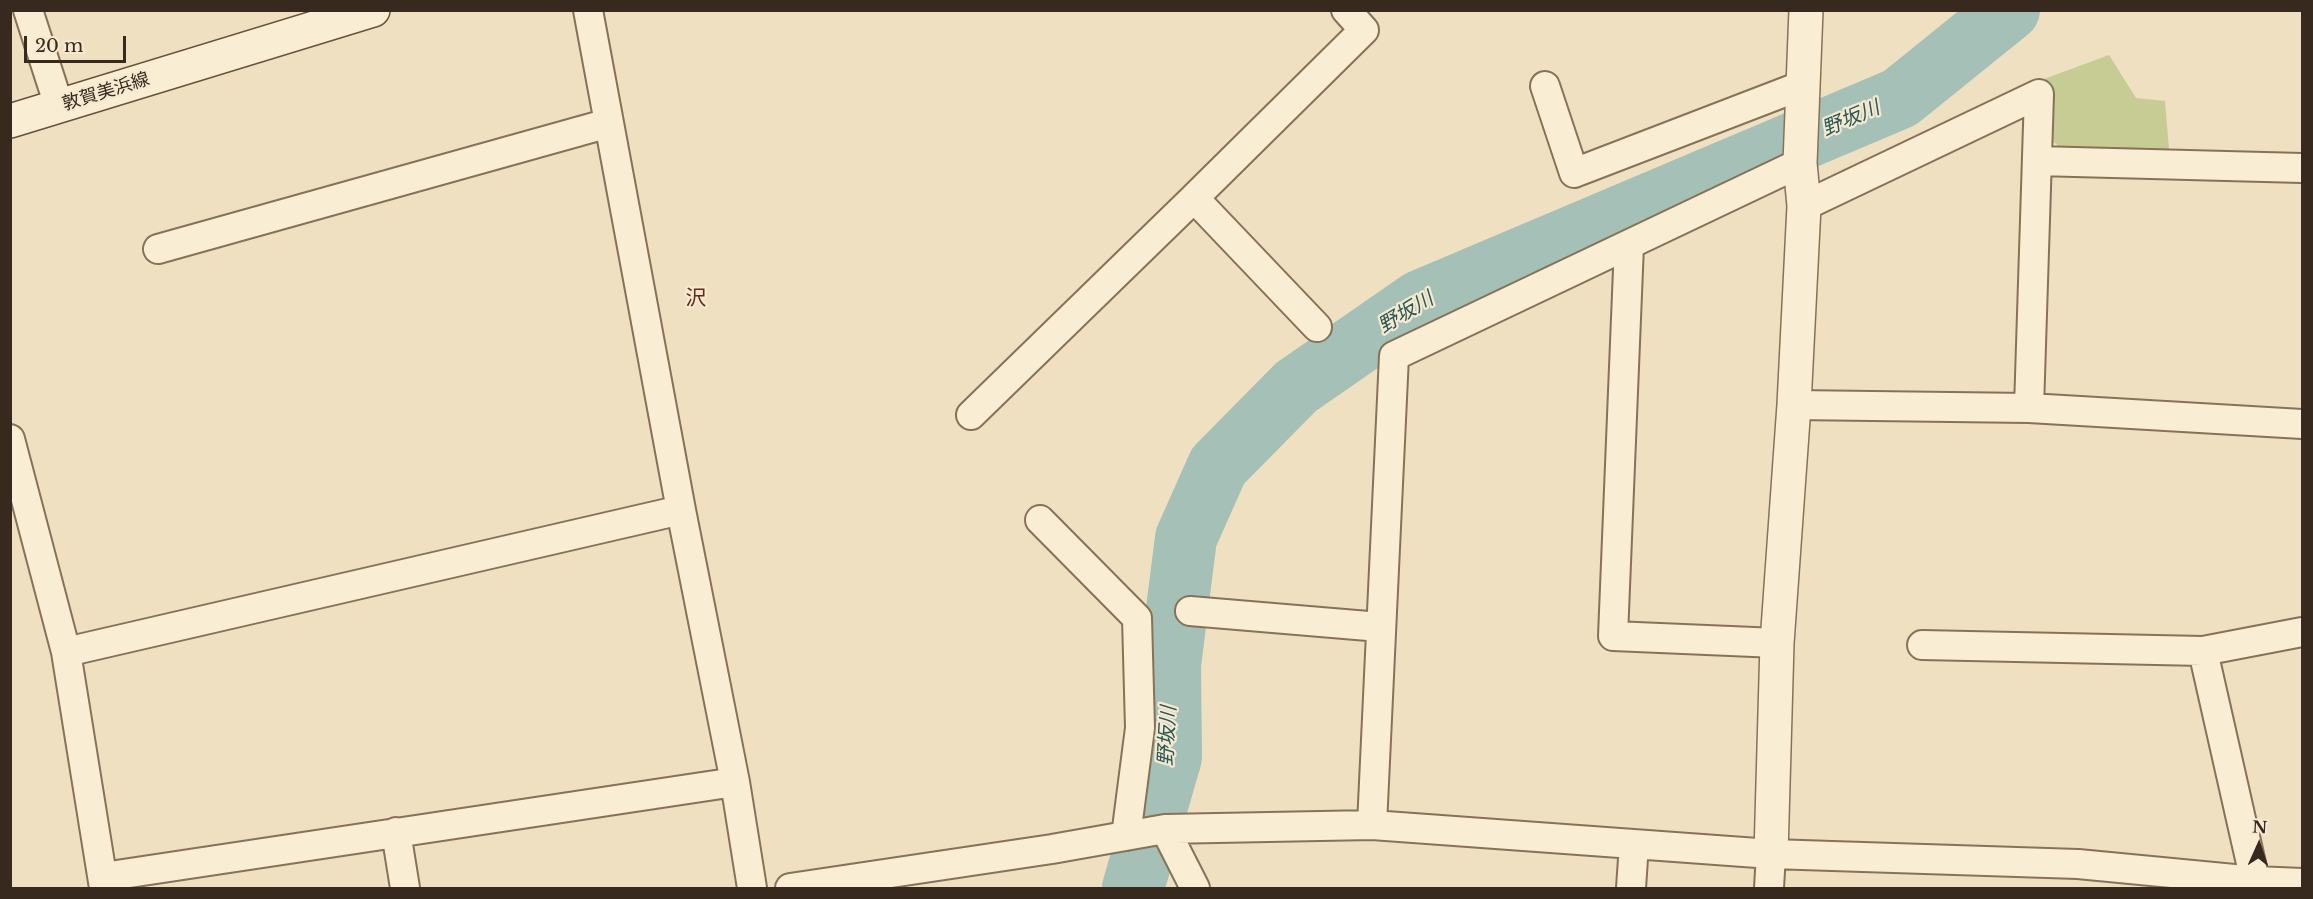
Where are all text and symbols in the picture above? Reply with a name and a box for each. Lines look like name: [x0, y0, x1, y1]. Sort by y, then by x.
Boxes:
scale bar: [27, 24, 129, 62]
text: 20 m: [35, 35, 83, 57]
street label: 敦賀美浜線: [60, 69, 152, 115]
water label: 野坂川: [1819, 96, 1883, 142]
district label: 沢: [686, 286, 706, 312]
water label: 野坂川: [1374, 287, 1438, 339]
water label: 野坂川: [1154, 705, 1182, 767]
north arrow: [2229, 815, 2289, 875]
text: N: [2252, 817, 2268, 837]

